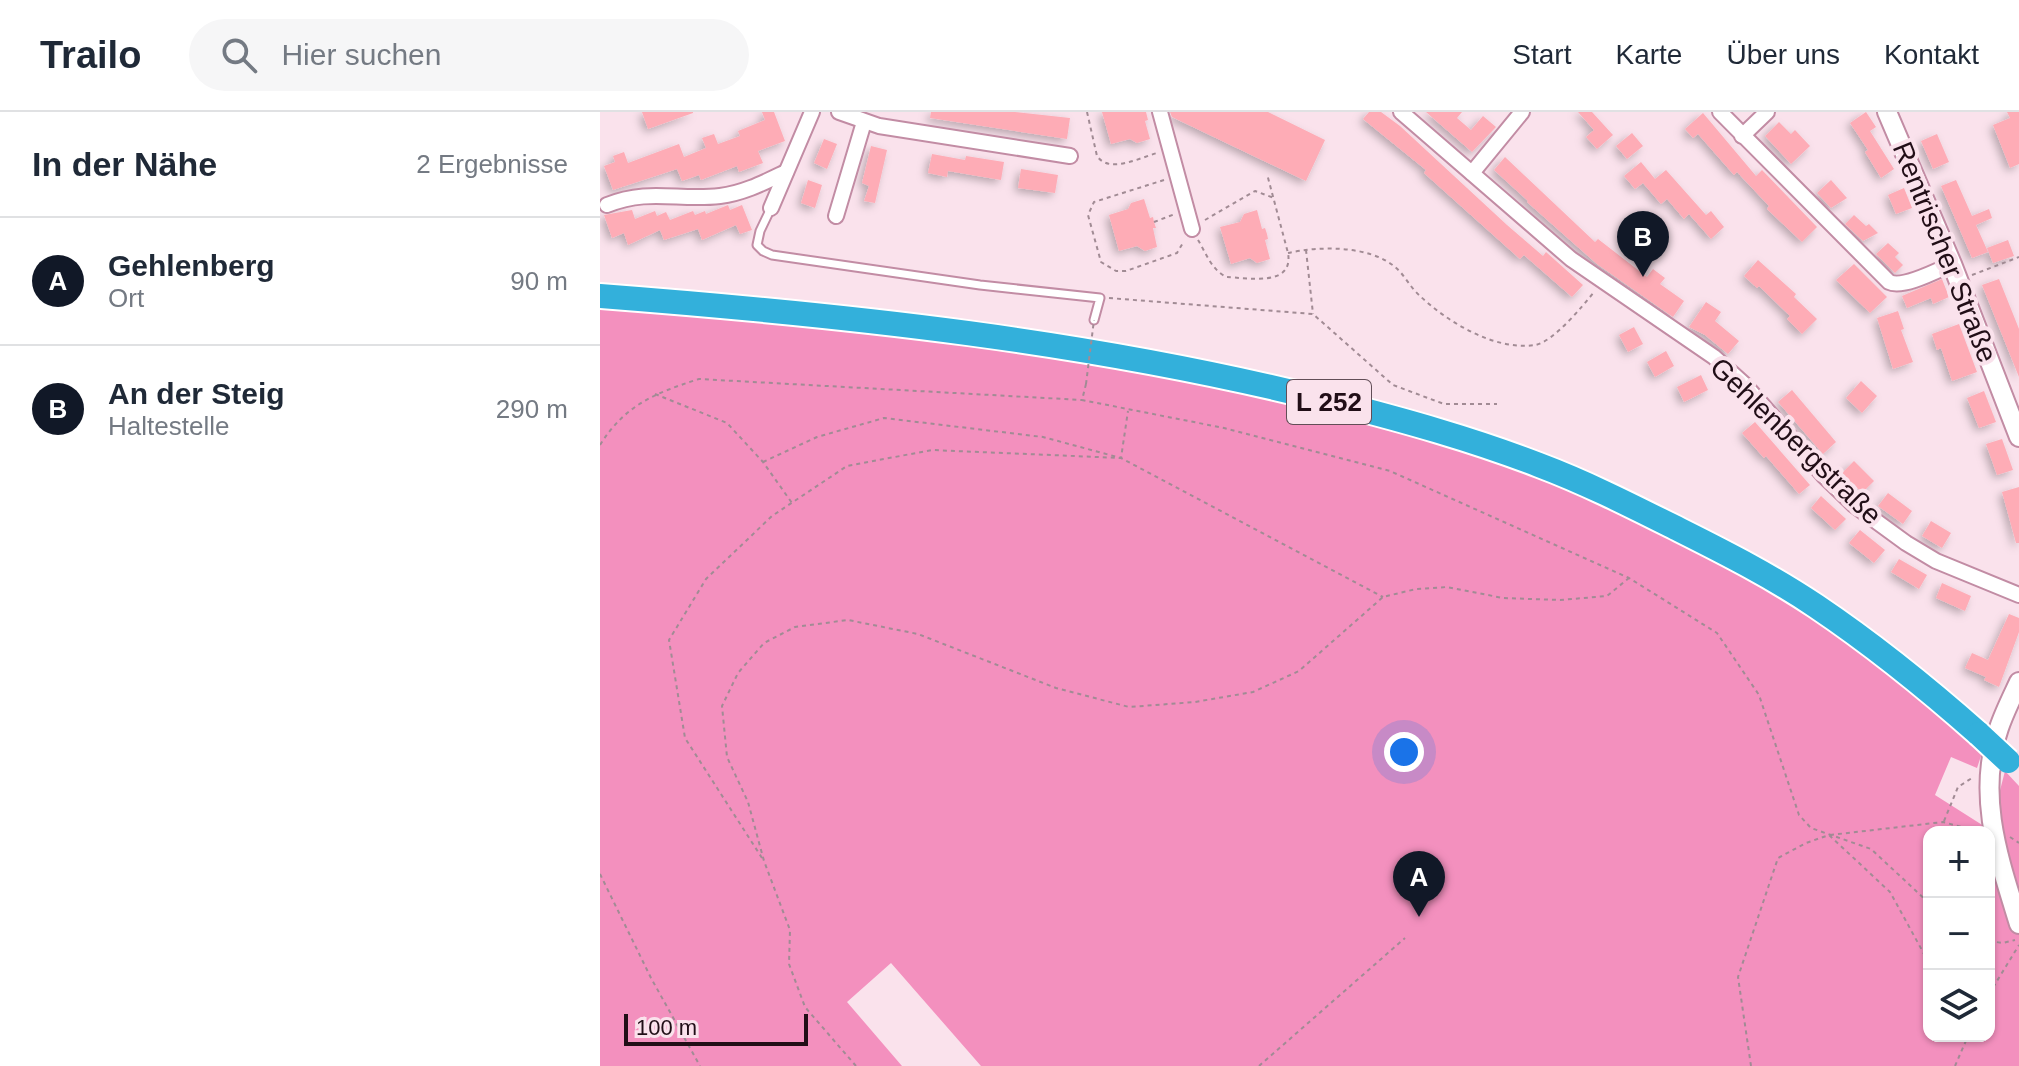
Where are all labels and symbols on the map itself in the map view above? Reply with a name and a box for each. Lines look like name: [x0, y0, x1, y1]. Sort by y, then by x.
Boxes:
street label: Rentrischer Straße: [1887, 137, 2003, 367]
pin: B: [1617, 211, 1669, 277]
street label: Gehlenbergstraße: [1704, 351, 1888, 531]
road number: L 252: [1287, 380, 1371, 424]
your location: [1384, 732, 1424, 772]
pin: A: [1393, 851, 1445, 917]
scale bar: [624, 1010, 808, 1046]

